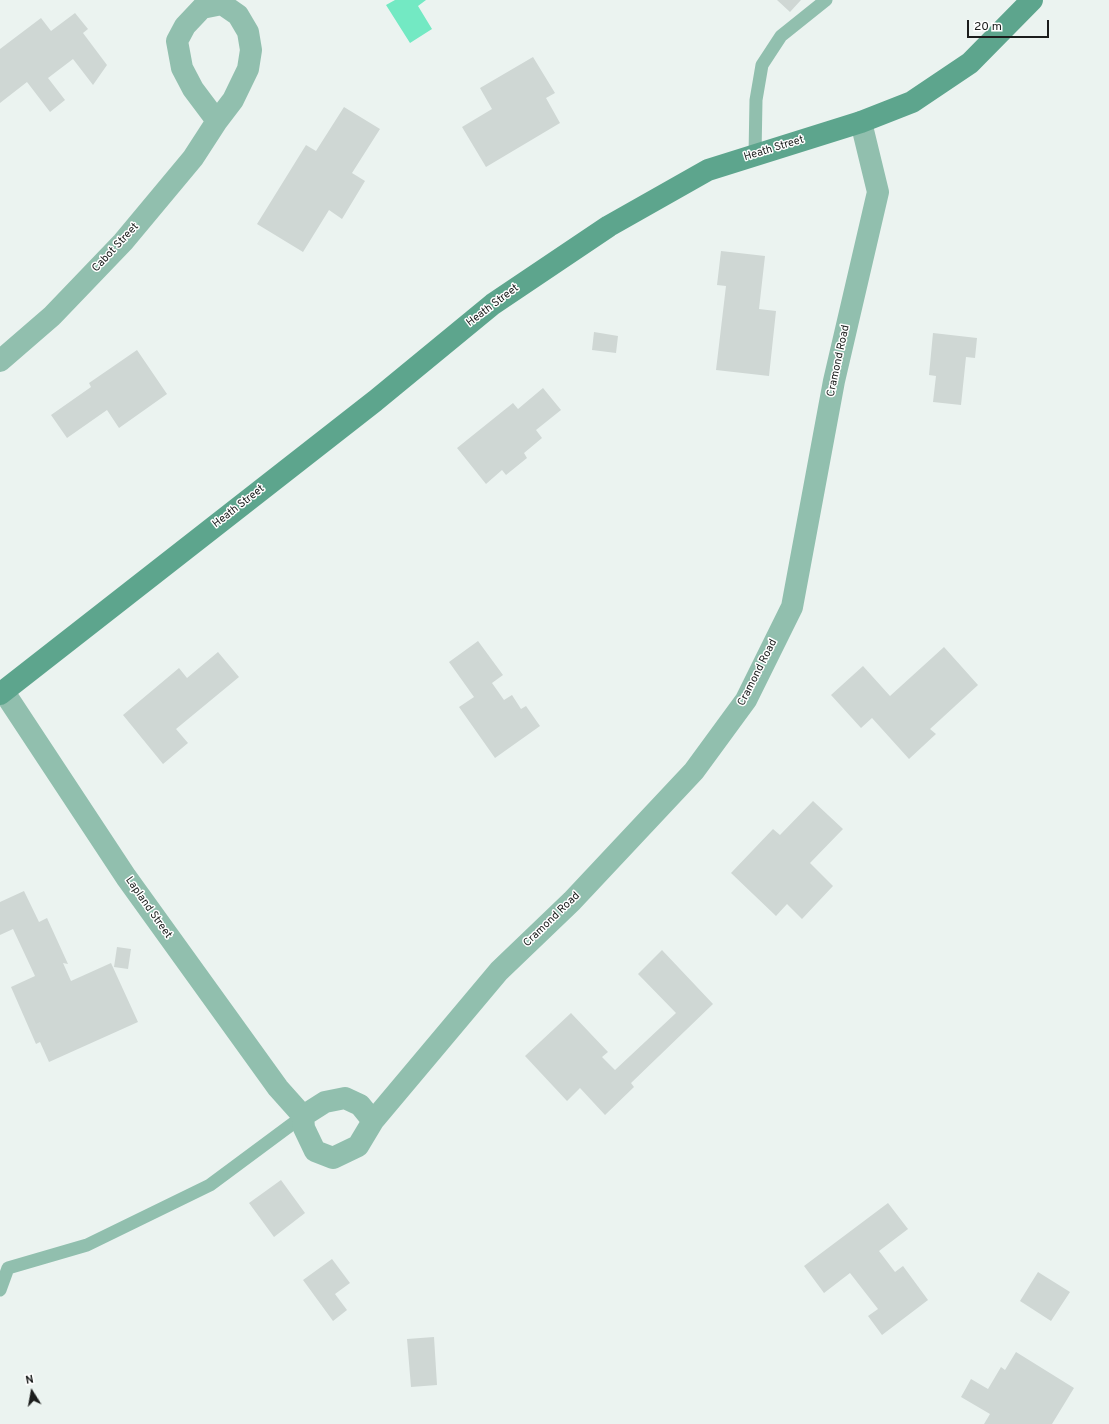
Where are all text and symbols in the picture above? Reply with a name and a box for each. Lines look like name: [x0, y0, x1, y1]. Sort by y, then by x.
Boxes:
scale bar: [969, 12, 1051, 38]
text: 20 m: [974, 19, 1002, 35]
street label: Heath Street: [742, 134, 806, 164]
street label: Cabot Street: [90, 221, 142, 275]
street label: Heath Street: [464, 282, 522, 330]
street label: Cramond Road: [825, 324, 853, 398]
street label: Heath Street: [210, 483, 268, 531]
street label: Cramond Road: [735, 637, 781, 709]
street label: Lapland Street: [122, 875, 174, 941]
street label: Cramond Road: [521, 890, 583, 950]
north arrow: [12, 1372, 52, 1412]
text: N: [24, 1373, 35, 1388]

